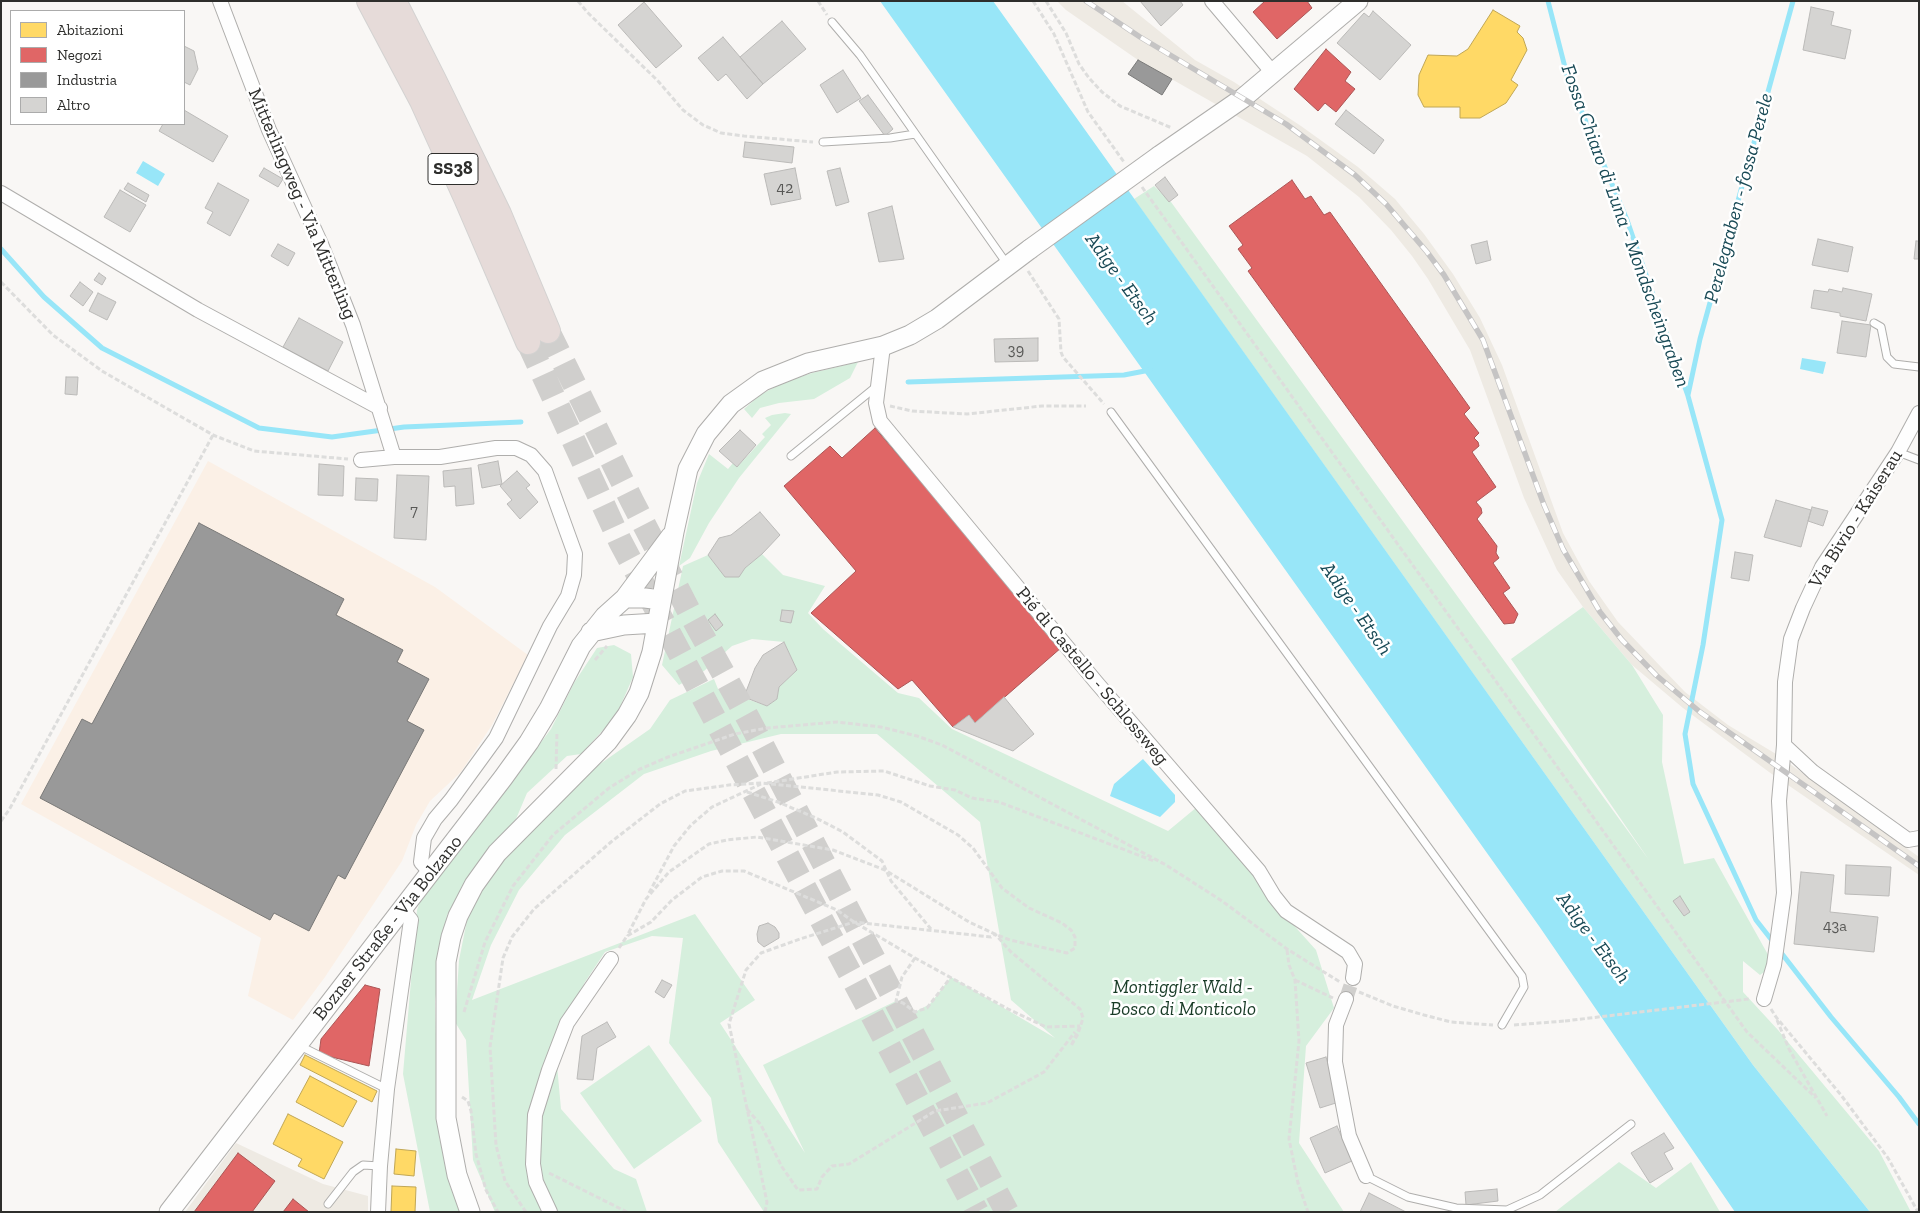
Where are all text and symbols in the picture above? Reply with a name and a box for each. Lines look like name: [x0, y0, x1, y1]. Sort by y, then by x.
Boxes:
legend: [10, 10, 185, 125]
text: Abitazioni: [57, 21, 123, 39]
text: Negozi: [57, 46, 102, 64]
water label: Fossa Chiaro di Luna - Mondscheingraben: [1555, 61, 1695, 391]
text: Industria: [57, 71, 117, 89]
street label: Mitterlingweg - Via Mitterling: [243, 85, 361, 323]
water label: Perelegraben - fossa Perele: [1699, 90, 1779, 306]
text: Altro: [57, 96, 90, 114]
road number: SS38: [428, 153, 478, 184]
house number: 42: [777, 178, 793, 198]
water label: Adige - Etsch: [1080, 228, 1162, 330]
house number: 39: [1008, 340, 1024, 360]
street label: Via Bivio - Kaiserau: [1804, 446, 1908, 592]
house number: 7: [410, 501, 418, 521]
water label: Adige - Etsch: [1315, 558, 1397, 660]
street label: Pié di Castello - Schlossweg: [1011, 582, 1173, 770]
street label: Bozner Straße - Via Bolzano: [309, 831, 467, 1025]
water label: Adige - Etsch: [1551, 888, 1635, 988]
house number: 43a: [1823, 916, 1847, 936]
park label: Montiggler Wald - Bosco di Monticolo: [1110, 977, 1256, 1021]

